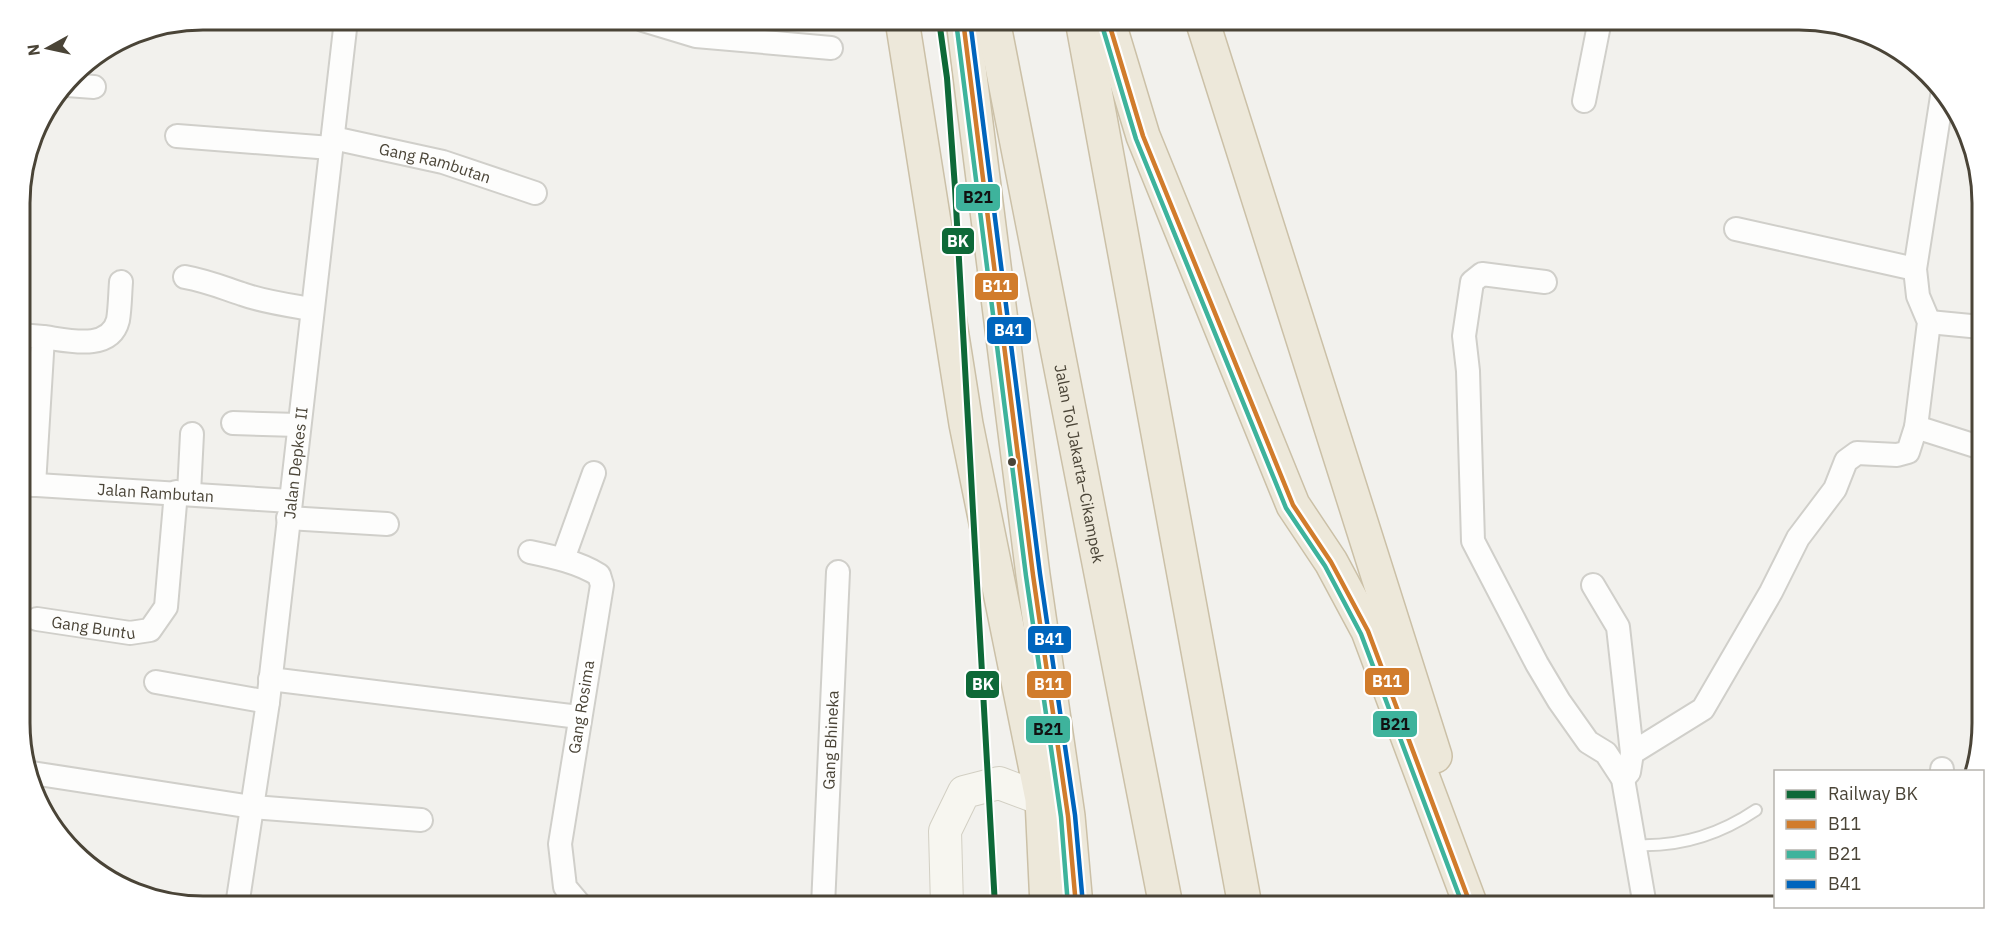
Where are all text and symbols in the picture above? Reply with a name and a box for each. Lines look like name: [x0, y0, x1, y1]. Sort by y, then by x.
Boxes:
north arrow: [18, 18, 78, 78]
text: N: [22, 43, 44, 57]
street label: Gang Rambutan: [377, 138, 494, 187]
line badge: B21: [955, 183, 1001, 212]
text: B21: [963, 187, 993, 207]
line badge: BK: [941, 227, 975, 255]
text: BK: [947, 231, 969, 251]
line badge: B11: [974, 272, 1019, 301]
text: B11: [982, 276, 1012, 296]
line badge: B41: [986, 316, 1032, 345]
text: B41: [994, 320, 1024, 340]
street label: Jalan Tol Jakarta–Cikampek: [1050, 362, 1109, 565]
street label: Jalan Depkes II: [279, 406, 312, 520]
unlabelled marker: [1006, 456, 1018, 468]
street label: Jalan Rambutan: [97, 479, 215, 506]
street label: Gang Buntu: [50, 611, 137, 643]
line badge: B41: [1027, 625, 1072, 654]
text: B41: [1034, 629, 1064, 649]
street label: Gang Rosima: [564, 658, 598, 755]
line badge: B11: [1364, 667, 1410, 696]
line badge: BK: [965, 670, 1000, 699]
line badge: B11: [1026, 670, 1072, 699]
text: B11: [1372, 671, 1402, 691]
text: BK: [972, 674, 994, 694]
text: B11: [1034, 674, 1064, 694]
street label: Gang Bhineka: [818, 690, 843, 790]
line badge: B21: [1372, 710, 1418, 738]
text: B21: [1380, 714, 1410, 734]
line badge: B21: [1025, 715, 1071, 744]
text: B21: [1033, 719, 1063, 739]
legend: [1774, 770, 1984, 908]
text: Railway BK: [1828, 782, 1918, 805]
text: B11: [1828, 812, 1861, 835]
text: B21: [1828, 842, 1861, 865]
text: B41: [1828, 872, 1861, 895]

